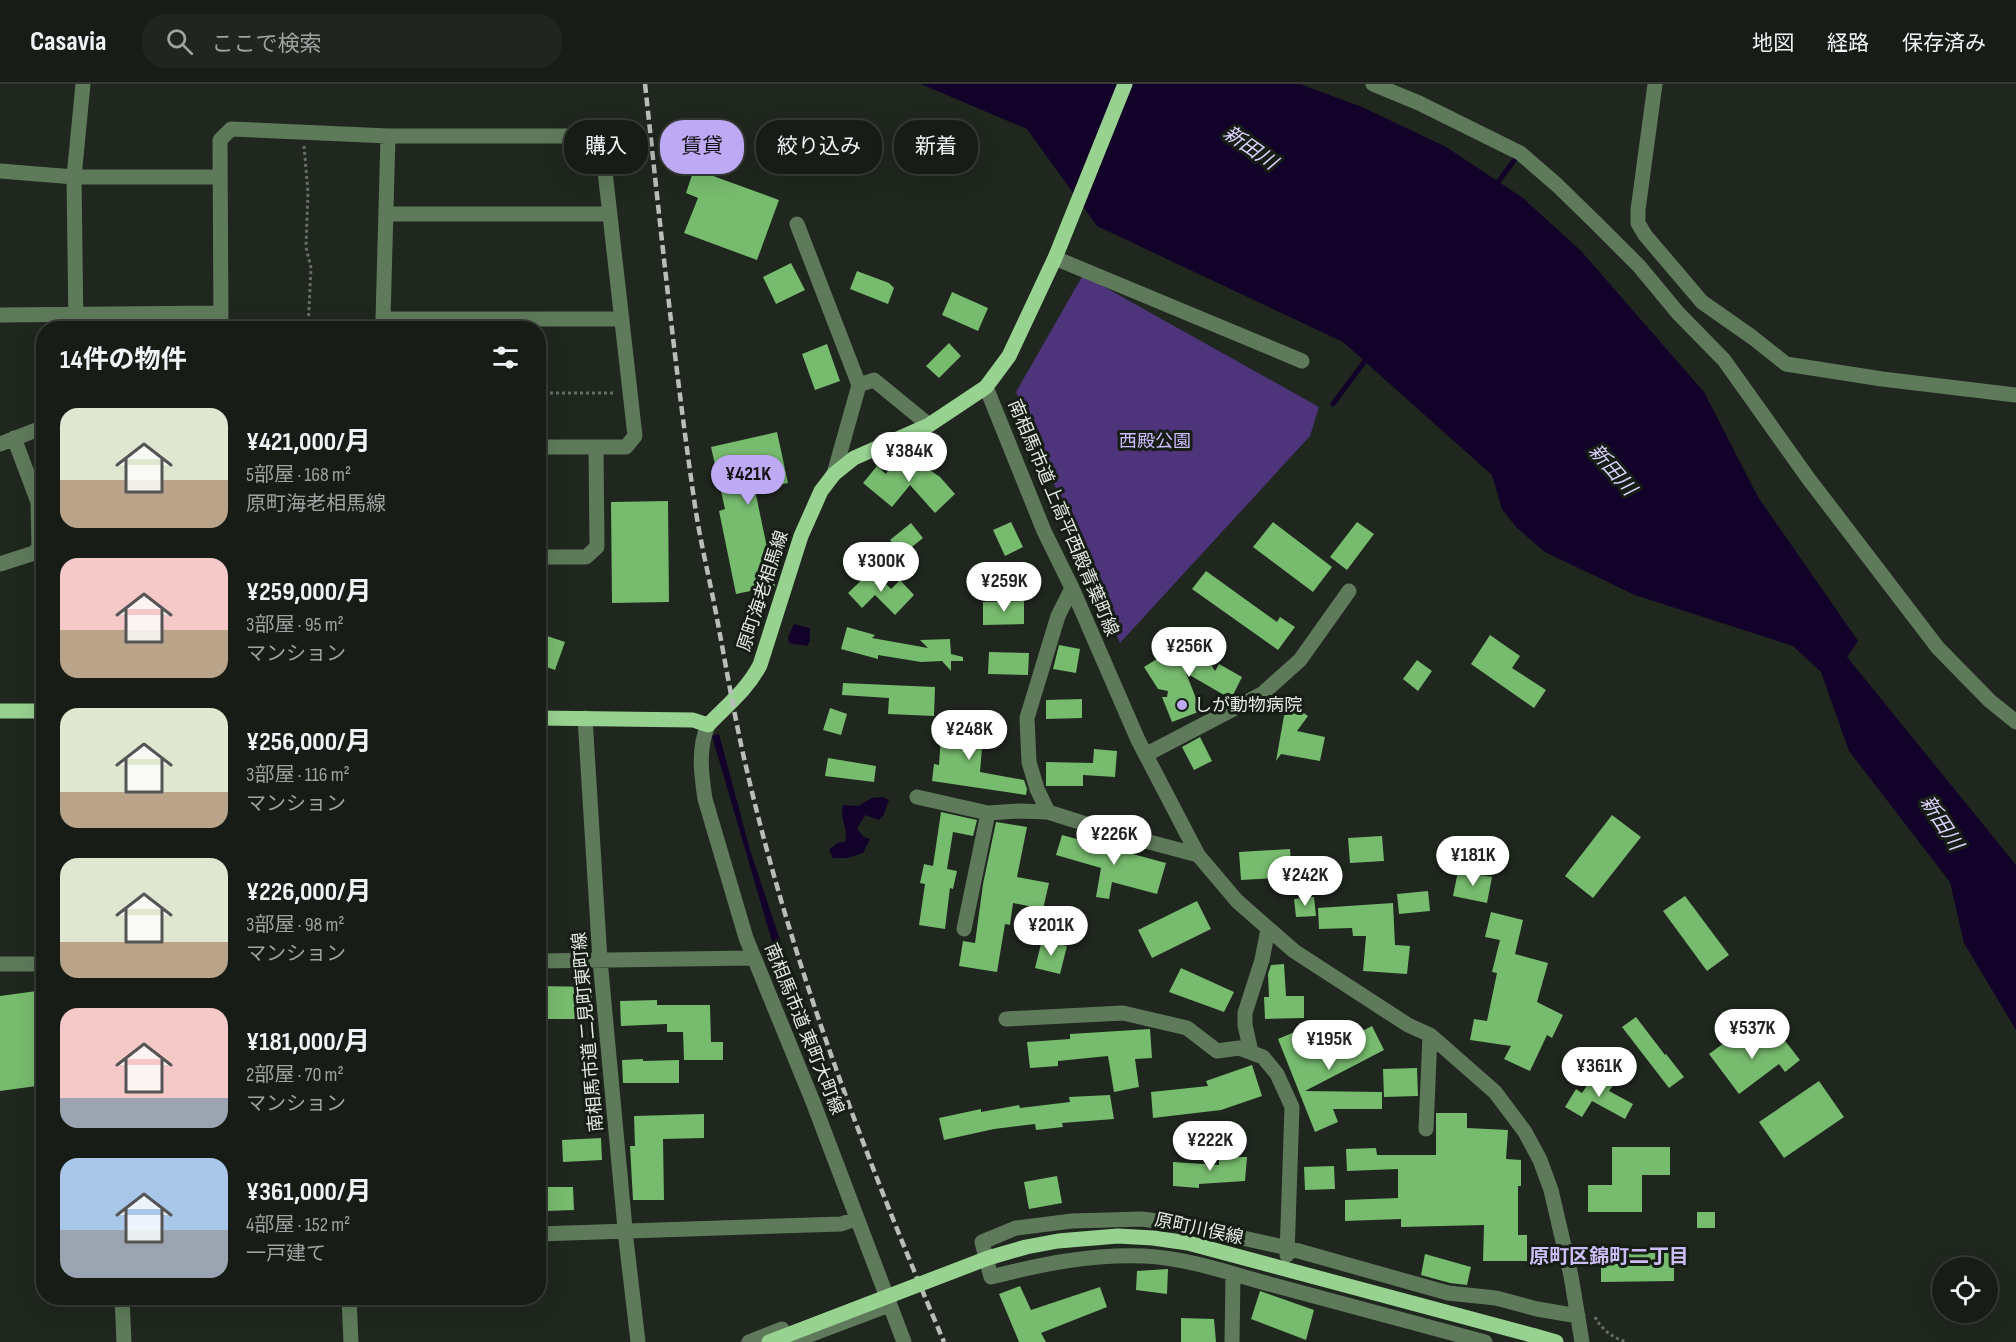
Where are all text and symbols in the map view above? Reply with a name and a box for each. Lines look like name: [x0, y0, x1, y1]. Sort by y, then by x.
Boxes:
search box: [142, 14, 562, 68]
text: Casavia: [30, 25, 106, 58]
icon: search: [163, 25, 196, 58]
text: ここで検索: [211, 31, 321, 58]
text: 地図: [1752, 31, 1794, 56]
text: 経路: [1827, 31, 1869, 56]
text: 保存済み: [1902, 31, 1986, 56]
chip: 購入: [564, 120, 648, 174]
chip: 賃貸: [660, 120, 744, 174]
chip: 絞り込み: [756, 120, 882, 174]
chip: 新着: [894, 120, 978, 174]
water label: 新田川: [1219, 121, 1283, 176]
icon: filters: [489, 341, 522, 374]
text: 14件の物件: [60, 345, 187, 376]
street label: 南相馬市道 上高平西殿青葉町線: [1004, 397, 1122, 639]
text: ¥421,000/月: [246, 427, 371, 458]
park label: 西殿公園: [1119, 431, 1191, 452]
icon: home: [108, 432, 180, 504]
pin: ¥384K: [867, 432, 951, 483]
text: ¥384K: [885, 439, 933, 463]
water label: 新田川: [1583, 439, 1642, 502]
pin: ¥421K: [706, 455, 790, 506]
text: ¥421K: [725, 462, 771, 486]
text: 5部屋 · 168 m²: [246, 463, 351, 487]
text: 原町海老相馬線: [246, 492, 386, 516]
street label: 原町海老相馬線: [734, 528, 792, 654]
pin: ¥300K: [839, 542, 923, 593]
text: ¥300K: [857, 549, 905, 573]
pin: ¥259K: [962, 562, 1046, 613]
text: ¥259K: [980, 569, 1028, 593]
text: ¥259,000/月: [246, 577, 372, 608]
icon: home: [108, 582, 180, 654]
text: 3部屋 · 95 m²: [246, 613, 344, 637]
pin: ¥256K: [1147, 627, 1231, 678]
text: ¥256K: [1165, 634, 1213, 658]
text: マンション: [246, 642, 346, 666]
place label: しが動物病院: [1194, 695, 1302, 716]
marker: しが動物病院: [1175, 698, 1189, 712]
pin: ¥248K: [927, 710, 1011, 761]
text: ¥248K: [945, 717, 993, 741]
text: ¥256,000/月: [246, 727, 372, 758]
icon: home: [108, 732, 180, 804]
text: 3部屋 · 116 m²: [246, 763, 350, 787]
water label: 新田川: [1915, 791, 1968, 856]
text: マンション: [246, 792, 346, 816]
pin: ¥226K: [1072, 815, 1156, 866]
text: ¥226K: [1090, 822, 1138, 846]
pin: ¥181K: [1431, 836, 1515, 887]
text: ¥181K: [1450, 843, 1496, 867]
pin: ¥242K: [1263, 856, 1347, 907]
text: ¥242K: [1282, 863, 1328, 887]
text: ¥226,000/月: [246, 877, 372, 908]
icon: home: [108, 882, 180, 954]
pin: ¥201K: [1009, 906, 1093, 957]
text: 3部屋 · 98 m²: [246, 913, 345, 937]
text: ¥201K: [1028, 913, 1074, 937]
street label: 南相馬市道 二見町東町線: [569, 931, 607, 1133]
street label: 南相馬市道 東町大町線: [760, 940, 848, 1118]
text: マンション: [246, 942, 346, 966]
pin: ¥537K: [1710, 1009, 1794, 1060]
text: ¥537K: [1729, 1016, 1775, 1040]
pin: ¥195K: [1287, 1020, 1371, 1071]
text: ¥181,000/月: [246, 1027, 370, 1058]
text: ¥195K: [1306, 1027, 1352, 1051]
icon: home: [108, 1032, 180, 1104]
pin: ¥361K: [1557, 1047, 1641, 1098]
text: ¥361K: [1576, 1054, 1622, 1078]
text: 2部屋 · 70 m²: [246, 1063, 344, 1087]
text: マンション: [246, 1092, 346, 1116]
pin: ¥222K: [1168, 1121, 1252, 1172]
text: ¥222K: [1187, 1128, 1233, 1152]
text: ¥361,000/月: [246, 1177, 371, 1208]
icon: home: [108, 1182, 180, 1254]
street label: 原町川俣線: [1153, 1209, 1245, 1249]
text: 4部屋 · 152 m²: [246, 1213, 350, 1237]
text: 一戸建て: [246, 1242, 326, 1266]
district label: 原町区錦町二丁目: [1529, 1245, 1689, 1269]
map controls: [1932, 1257, 1998, 1323]
button: locate: [1932, 1257, 1998, 1323]

